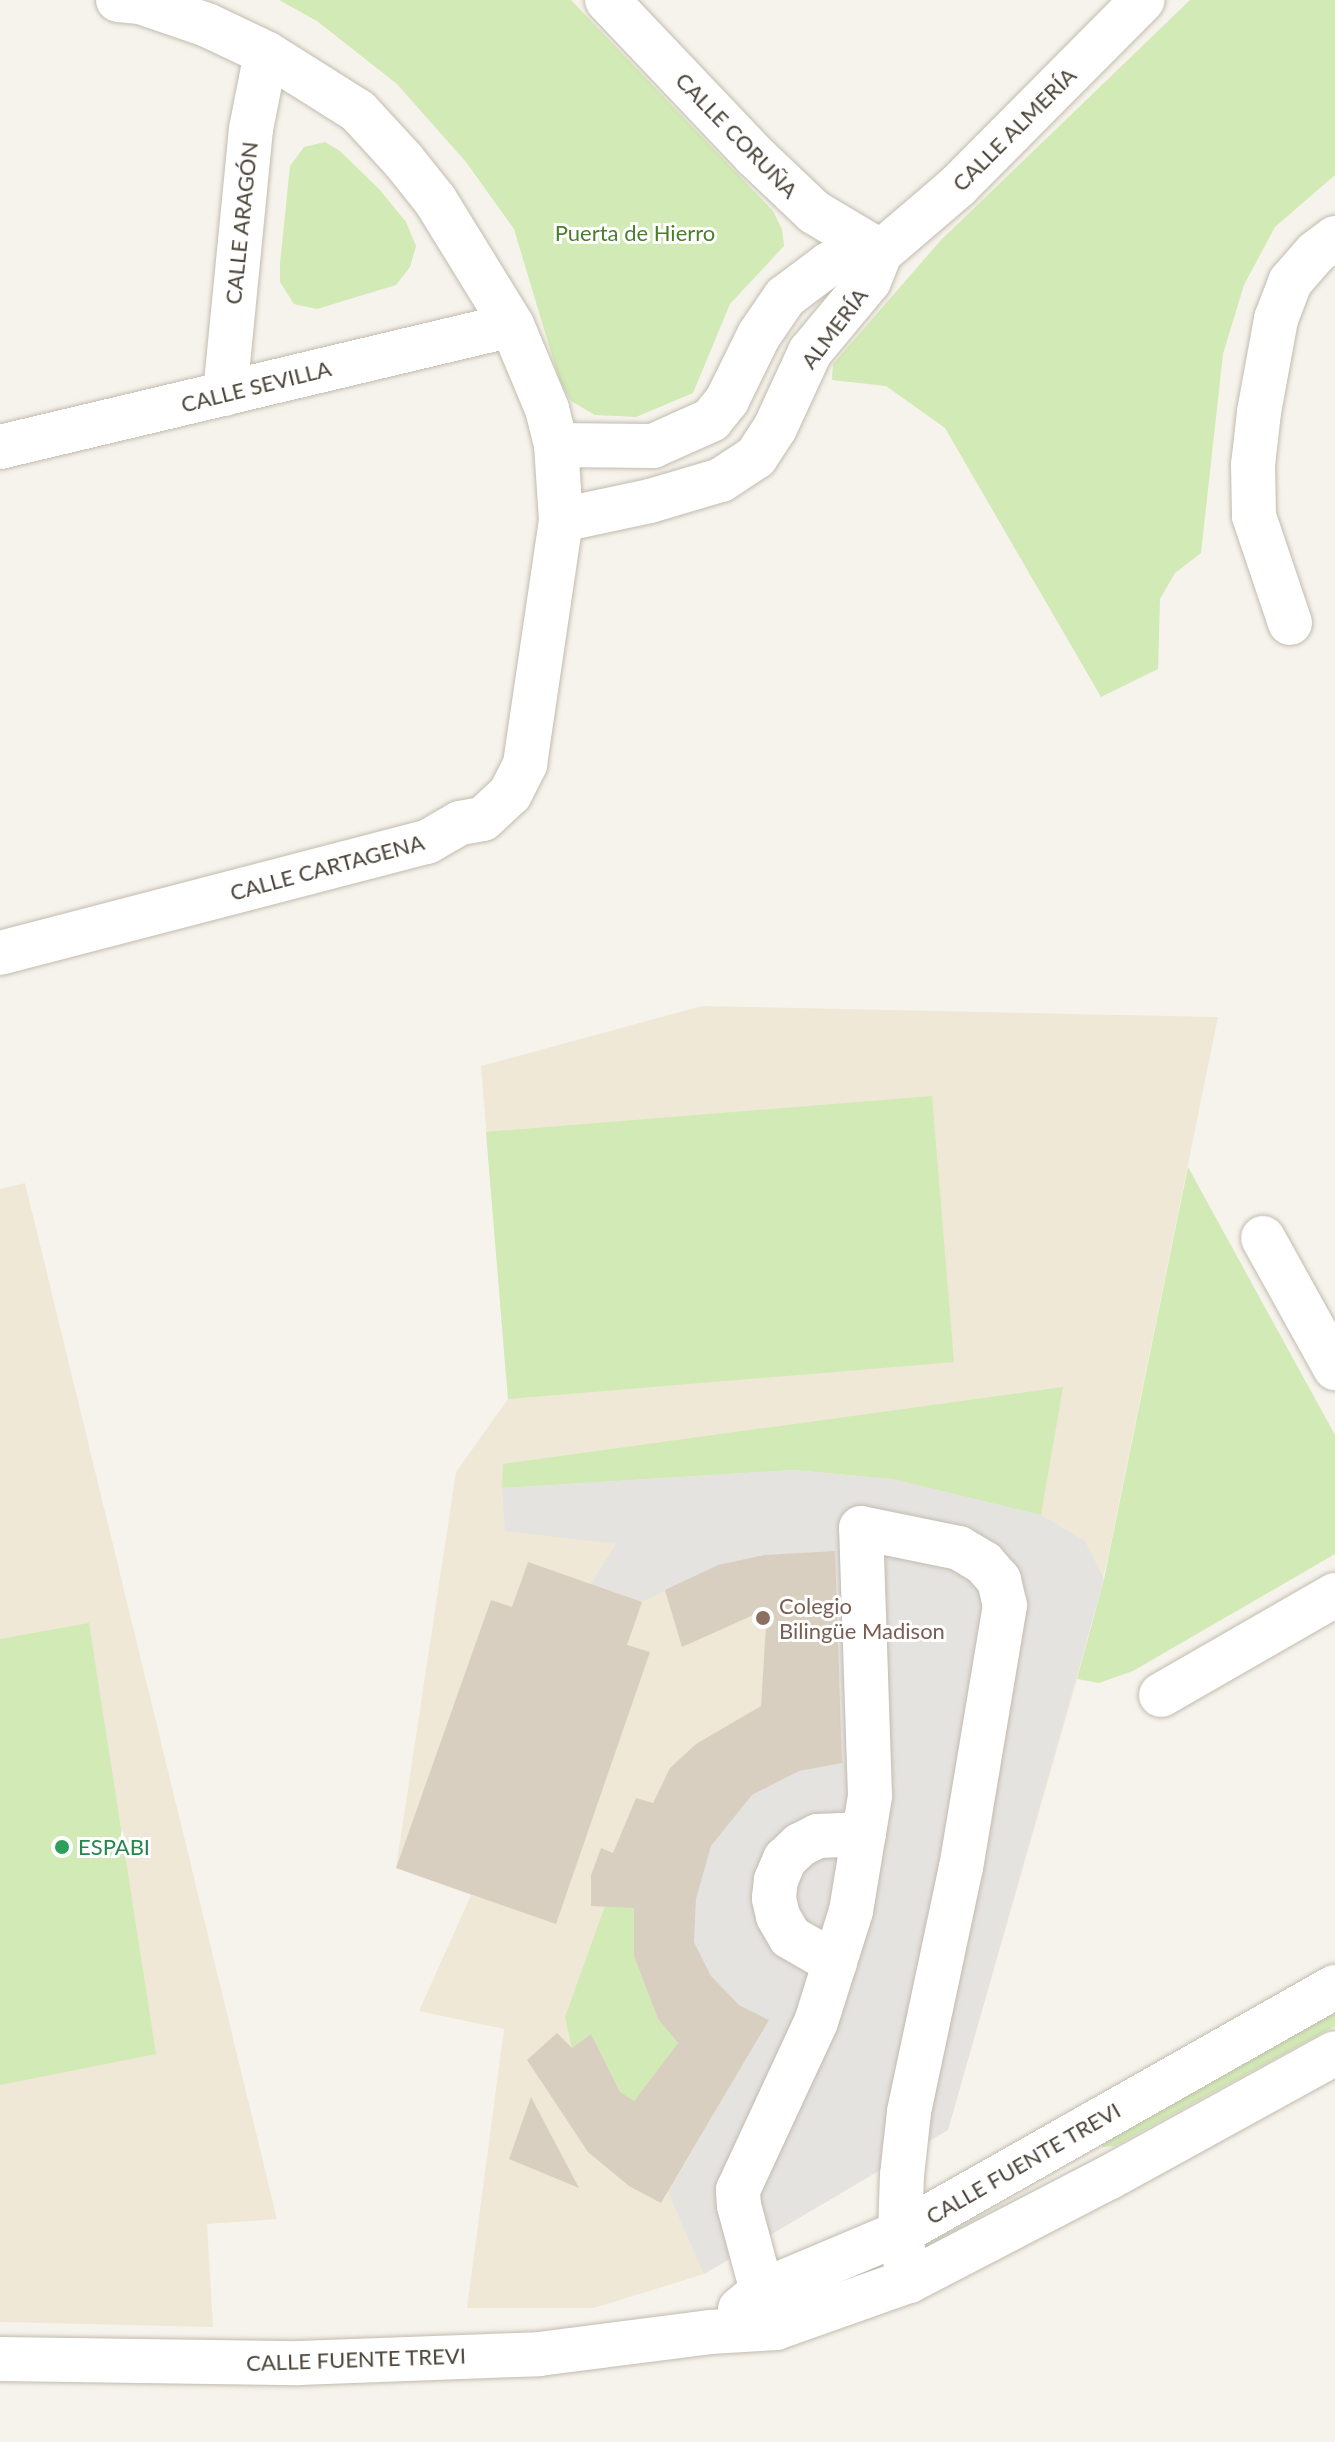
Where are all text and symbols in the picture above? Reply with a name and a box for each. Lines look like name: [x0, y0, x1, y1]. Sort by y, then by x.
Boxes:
street label: CALLE ALMERÍA: [946, 61, 1082, 197]
street label: CALLE CORUÑA: [671, 67, 803, 203]
street label: CALLE ARAGÓN: [219, 140, 263, 306]
park label: Puerta de Hierro: [555, 220, 715, 246]
street label: ALMERÍA: [795, 282, 873, 374]
street label: CALLE SEVILLA: [178, 355, 334, 417]
street label: CALLE CARTAGENA: [227, 828, 427, 906]
place label: Colegio Bilingüe Madison: [779, 1592, 945, 1644]
marker: Colegio Bilingüe Madison: [754, 1609, 772, 1627]
place label: ESPABI: [78, 1834, 150, 1860]
marker: ESPABI: [53, 1838, 71, 1856]
street label: CALLE FUENTE TREVI: [921, 2096, 1125, 2230]
street label: CALLE FUENTE TREVI: [245, 2342, 467, 2376]

